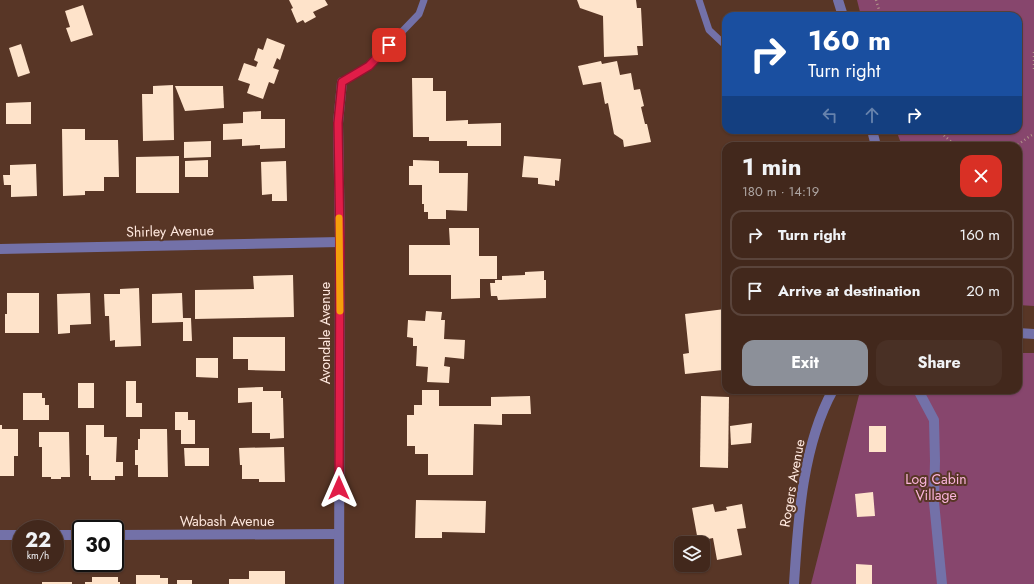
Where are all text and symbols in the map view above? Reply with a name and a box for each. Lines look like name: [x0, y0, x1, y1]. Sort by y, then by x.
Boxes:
text: 160 m: [808, 20, 891, 61]
pin: [372, 28, 406, 62]
icon: right: [742, 28, 794, 80]
icon: arrive: [378, 34, 400, 56]
text: Turn right: [808, 58, 880, 84]
icon: left: [819, 104, 841, 126]
icon: ahead: [861, 104, 883, 126]
icon: right: [903, 104, 925, 126]
text: 1 min: [742, 149, 802, 184]
button: close: [960, 155, 1002, 197]
text: 180 m · 14:19: [742, 182, 819, 201]
street label: Shirley Avenue: [126, 220, 214, 242]
icon: right: [744, 224, 766, 246]
text: Turn right: [778, 224, 846, 246]
text: 160 m: [959, 224, 1000, 246]
icon: arrive: [744, 280, 766, 302]
text: Arrive at destination: [778, 280, 920, 302]
text: 20 m: [966, 280, 1000, 302]
street label: Avondale Avenue: [315, 282, 335, 384]
button: Exit: [742, 340, 868, 386]
button: Share: [876, 340, 1002, 386]
street label: Rogers Avenue: [774, 437, 810, 529]
position arrow: [318, 467, 360, 509]
park label: Log Cabin Village: [905, 469, 967, 505]
street label: Wabash Avenue: [180, 511, 274, 531]
speed limit sign: 30: [72, 520, 124, 572]
text: 22: [25, 526, 51, 555]
map controls: [674, 536, 710, 572]
button: layers: [674, 536, 710, 572]
text: km/h: [27, 548, 49, 563]

